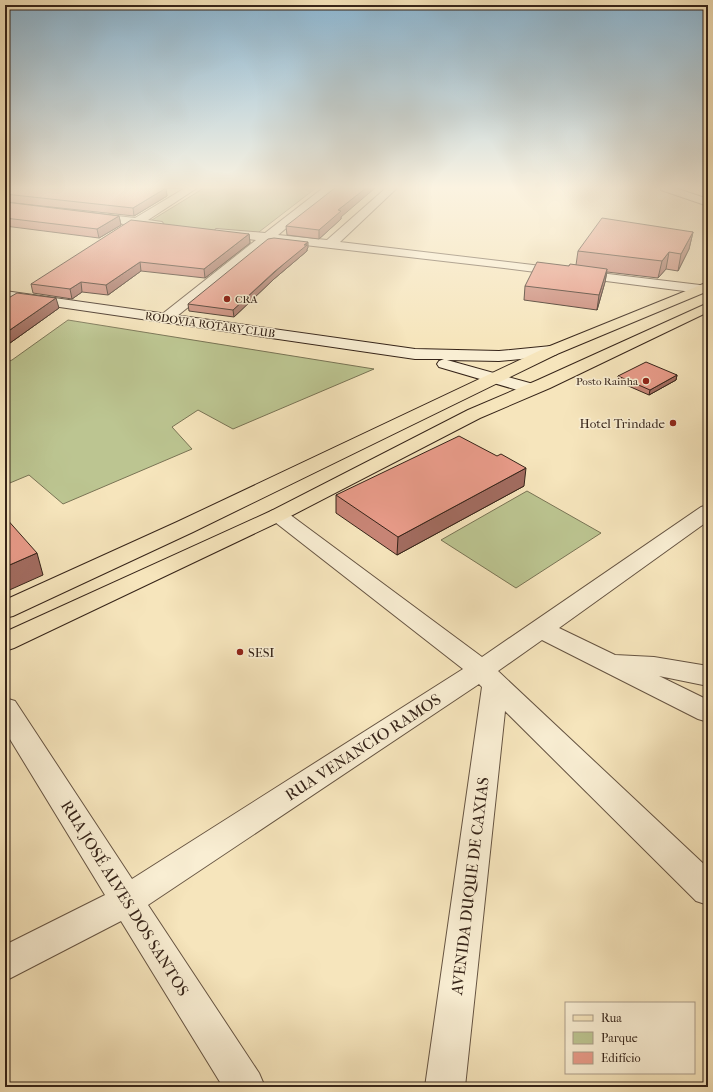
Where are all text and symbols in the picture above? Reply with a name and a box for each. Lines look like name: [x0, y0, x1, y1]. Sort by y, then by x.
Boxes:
place label: CRA: [235, 293, 258, 306]
marker: CRA: [222, 294, 232, 304]
street label: RODOVIA ROTARY CLUB: [144, 309, 276, 341]
place label: Posto Rainha: [576, 375, 639, 388]
marker: Posto Rainha: [641, 376, 651, 386]
place label: Hotel Trindade: [580, 416, 666, 431]
marker: Hotel Trindade: [668, 418, 678, 428]
place label: SESI: [248, 645, 274, 660]
marker: SESI: [235, 647, 245, 657]
street label: RUA VENANCIO RAMOS: [282, 689, 444, 805]
street label: AVENIDA DUQUE DE CAXIAS: [447, 776, 493, 997]
street label: RUA JOSÉ ALVES DOS SANTOS: [57, 796, 194, 999]
legend: [565, 1002, 695, 1074]
text: Rua: [601, 1011, 622, 1025]
text: Parque: [601, 1031, 638, 1045]
text: Edifício: [601, 1051, 641, 1065]

